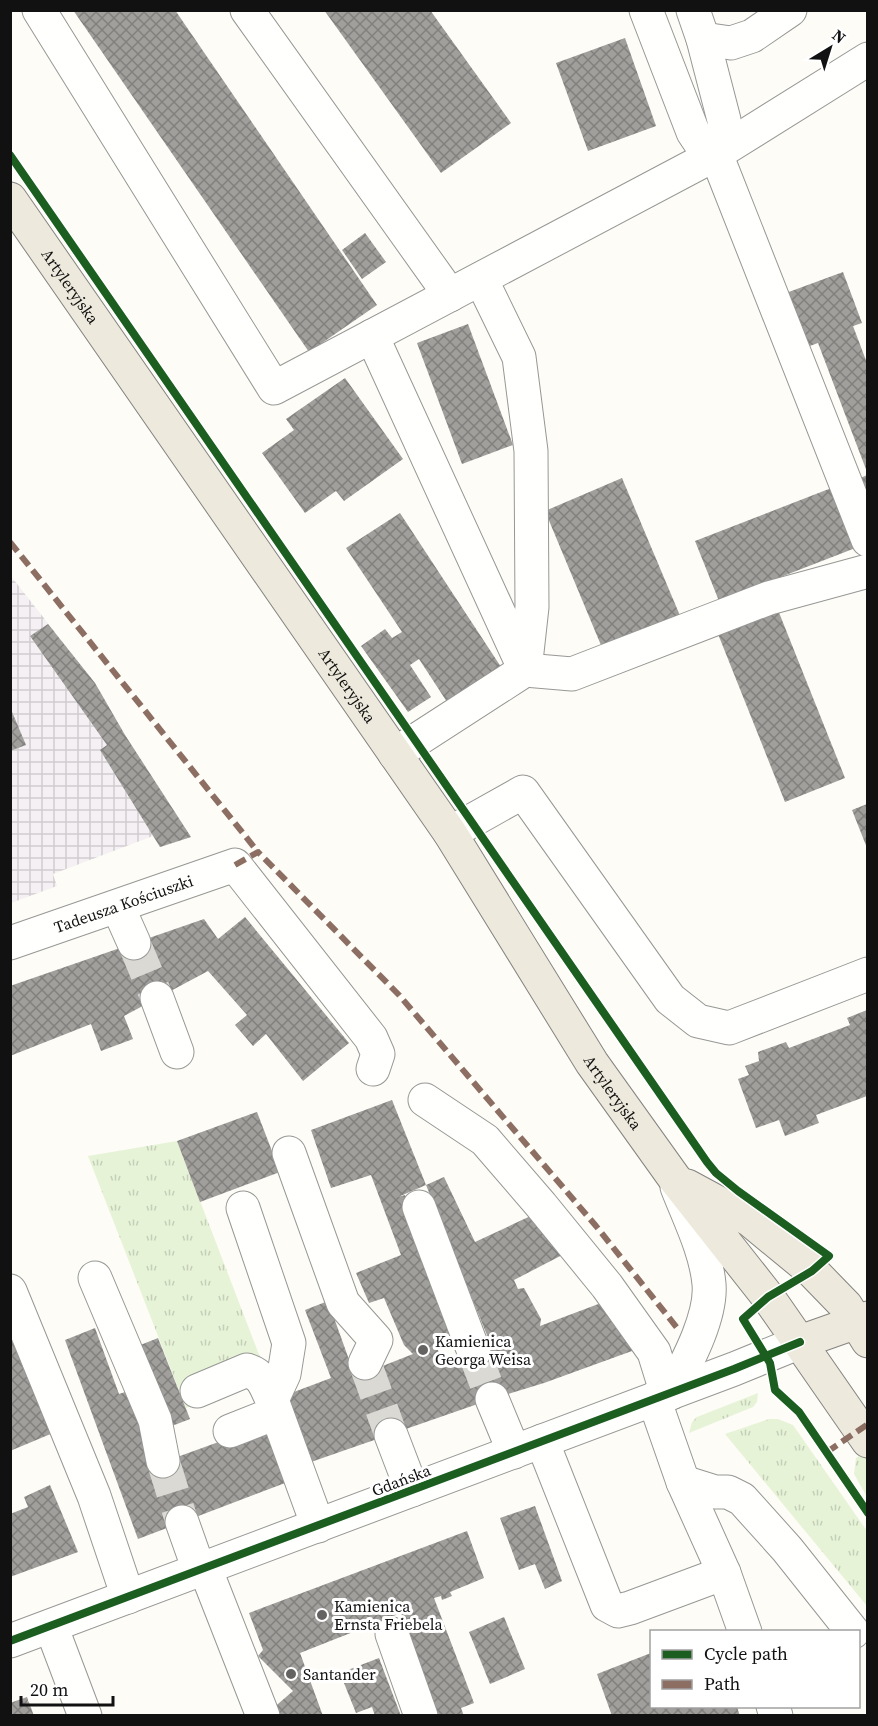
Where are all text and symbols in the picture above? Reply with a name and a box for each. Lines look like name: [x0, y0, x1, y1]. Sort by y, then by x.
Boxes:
north arrow: [800, 18, 860, 78]
text: N: [828, 24, 851, 49]
street label: Artyleryjska: [37, 244, 105, 329]
street label: Artyleryjska: [314, 643, 382, 728]
street label: Tadeusza Kościuszki: [51, 869, 196, 938]
street label: Artyleryjska: [579, 1051, 648, 1135]
place label: Kamienica Georga Weisa: [435, 1330, 532, 1370]
marker: Kamienica Georga Weisa: [416, 1343, 430, 1357]
street label: Gdańska: [368, 1458, 434, 1501]
place label: Kamienica Ernsta Friebela: [334, 1595, 443, 1635]
marker: Kamienica Ernsta Friebela: [315, 1608, 329, 1622]
legend: [650, 1630, 860, 1708]
text: Cycle path: [704, 1641, 788, 1666]
place label: Santander: [303, 1663, 376, 1685]
marker: Santander: [284, 1667, 298, 1681]
scale bar: [21, 1669, 112, 1707]
text: Path: [704, 1671, 741, 1696]
text: 20 m: [30, 1677, 68, 1702]

